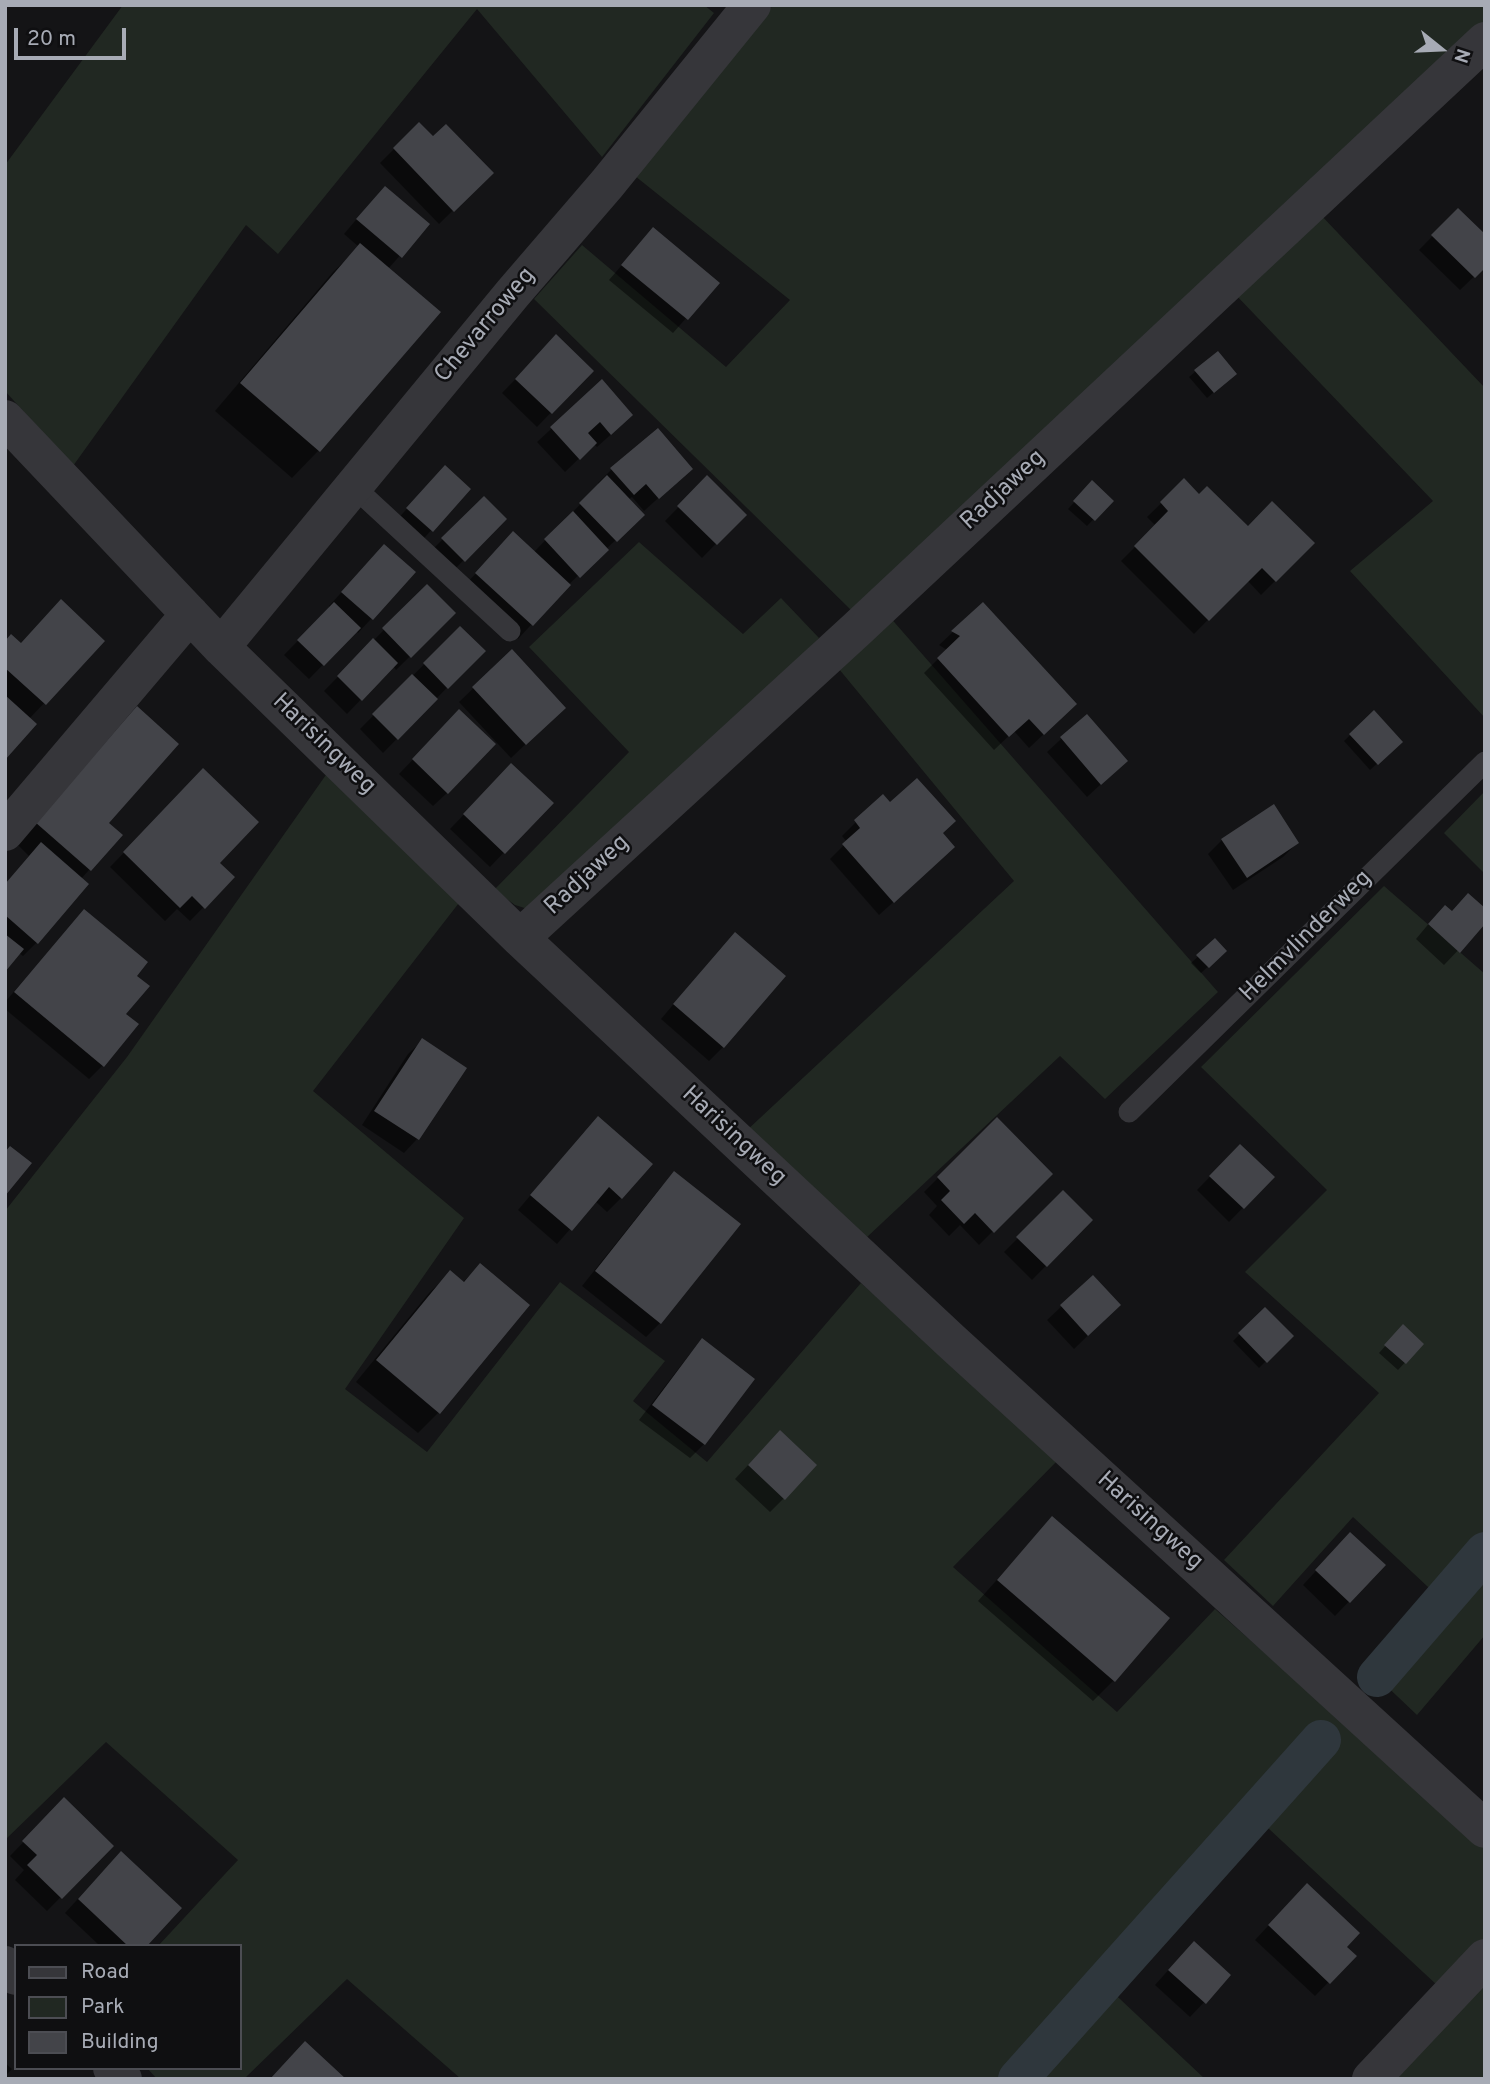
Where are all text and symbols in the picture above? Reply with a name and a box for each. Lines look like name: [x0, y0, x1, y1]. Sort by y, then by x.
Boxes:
scale bar: [18, 14, 130, 58]
north arrow: [1406, 14, 1476, 84]
text: 20 m: [27, 26, 76, 53]
text: N: [1447, 45, 1474, 66]
street label: Chevarroweg: [430, 263, 542, 389]
street label: Radjaweg: [956, 445, 1052, 537]
street label: Harisingweg: [265, 689, 381, 801]
street label: Radjaweg: [540, 830, 636, 922]
street label: Helmvlinderweg: [1235, 865, 1379, 1009]
street label: Harisingweg: [675, 1081, 791, 1193]
street label: Harisingweg: [1090, 1467, 1208, 1577]
legend: [14, 1944, 242, 2070]
text: Road: [81, 1959, 130, 1986]
text: Park: [81, 1994, 124, 2021]
text: Building: [81, 2029, 159, 2056]

